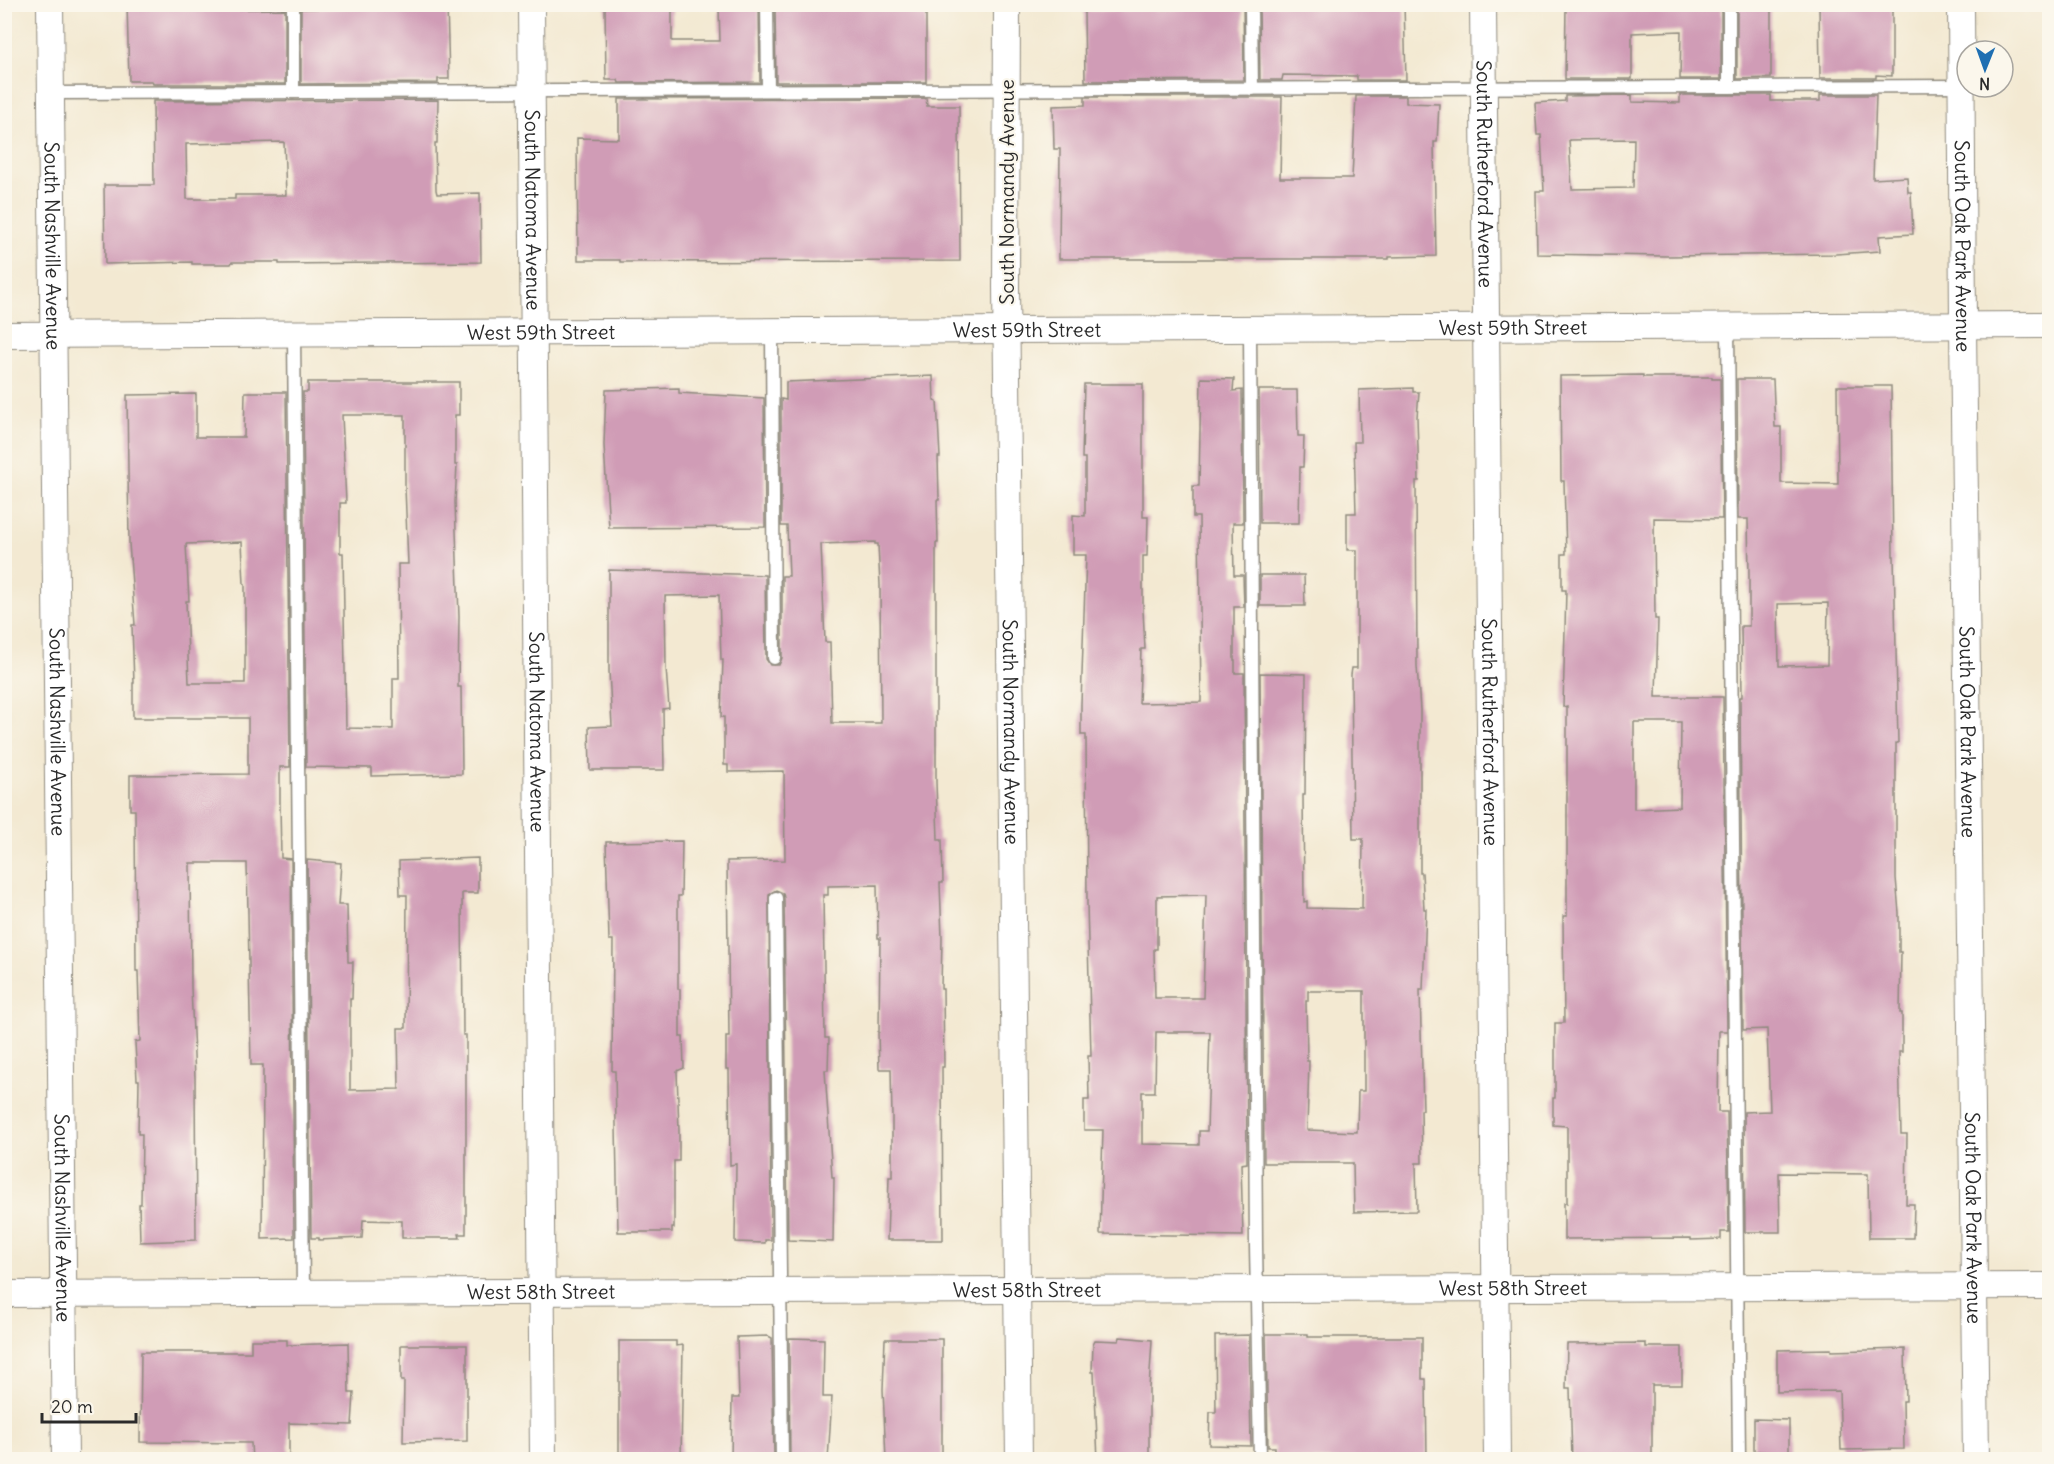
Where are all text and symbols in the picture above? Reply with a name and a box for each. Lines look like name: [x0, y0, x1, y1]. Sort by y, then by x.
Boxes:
north arrow: [1955, 39, 2015, 99]
street label: South Rutherford Avenue: [1472, 60, 1499, 288]
text: N: [1979, 74, 1990, 94]
street label: South Normandy Avenue: [994, 79, 1019, 305]
street label: South Natoma Avenue: [520, 109, 547, 311]
street label: South Oak Park Avenue: [1950, 140, 1976, 352]
street label: South Nashville Avenue: [39, 142, 67, 350]
street label: West 59th Street: [1439, 314, 1587, 340]
street label: West 59th Street: [953, 317, 1101, 342]
street label: West 59th Street: [467, 319, 615, 345]
street label: South Rutherford Avenue: [1477, 618, 1504, 846]
street label: South Normandy Avenue: [998, 619, 1025, 845]
street label: South Oak Park Avenue: [1954, 626, 1982, 838]
street label: South Nashville Avenue: [44, 628, 72, 836]
street label: South Natoma Avenue: [524, 631, 551, 833]
street label: South Oak Park Avenue: [1960, 1112, 1987, 1324]
street label: South Nashville Avenue: [49, 1114, 77, 1322]
street label: West 58th Street: [1439, 1275, 1587, 1300]
street label: West 58th Street: [953, 1277, 1101, 1302]
street label: West 58th Street: [467, 1279, 615, 1304]
scale bar: [42, 1386, 136, 1424]
text: 20 m: [51, 1395, 93, 1418]

